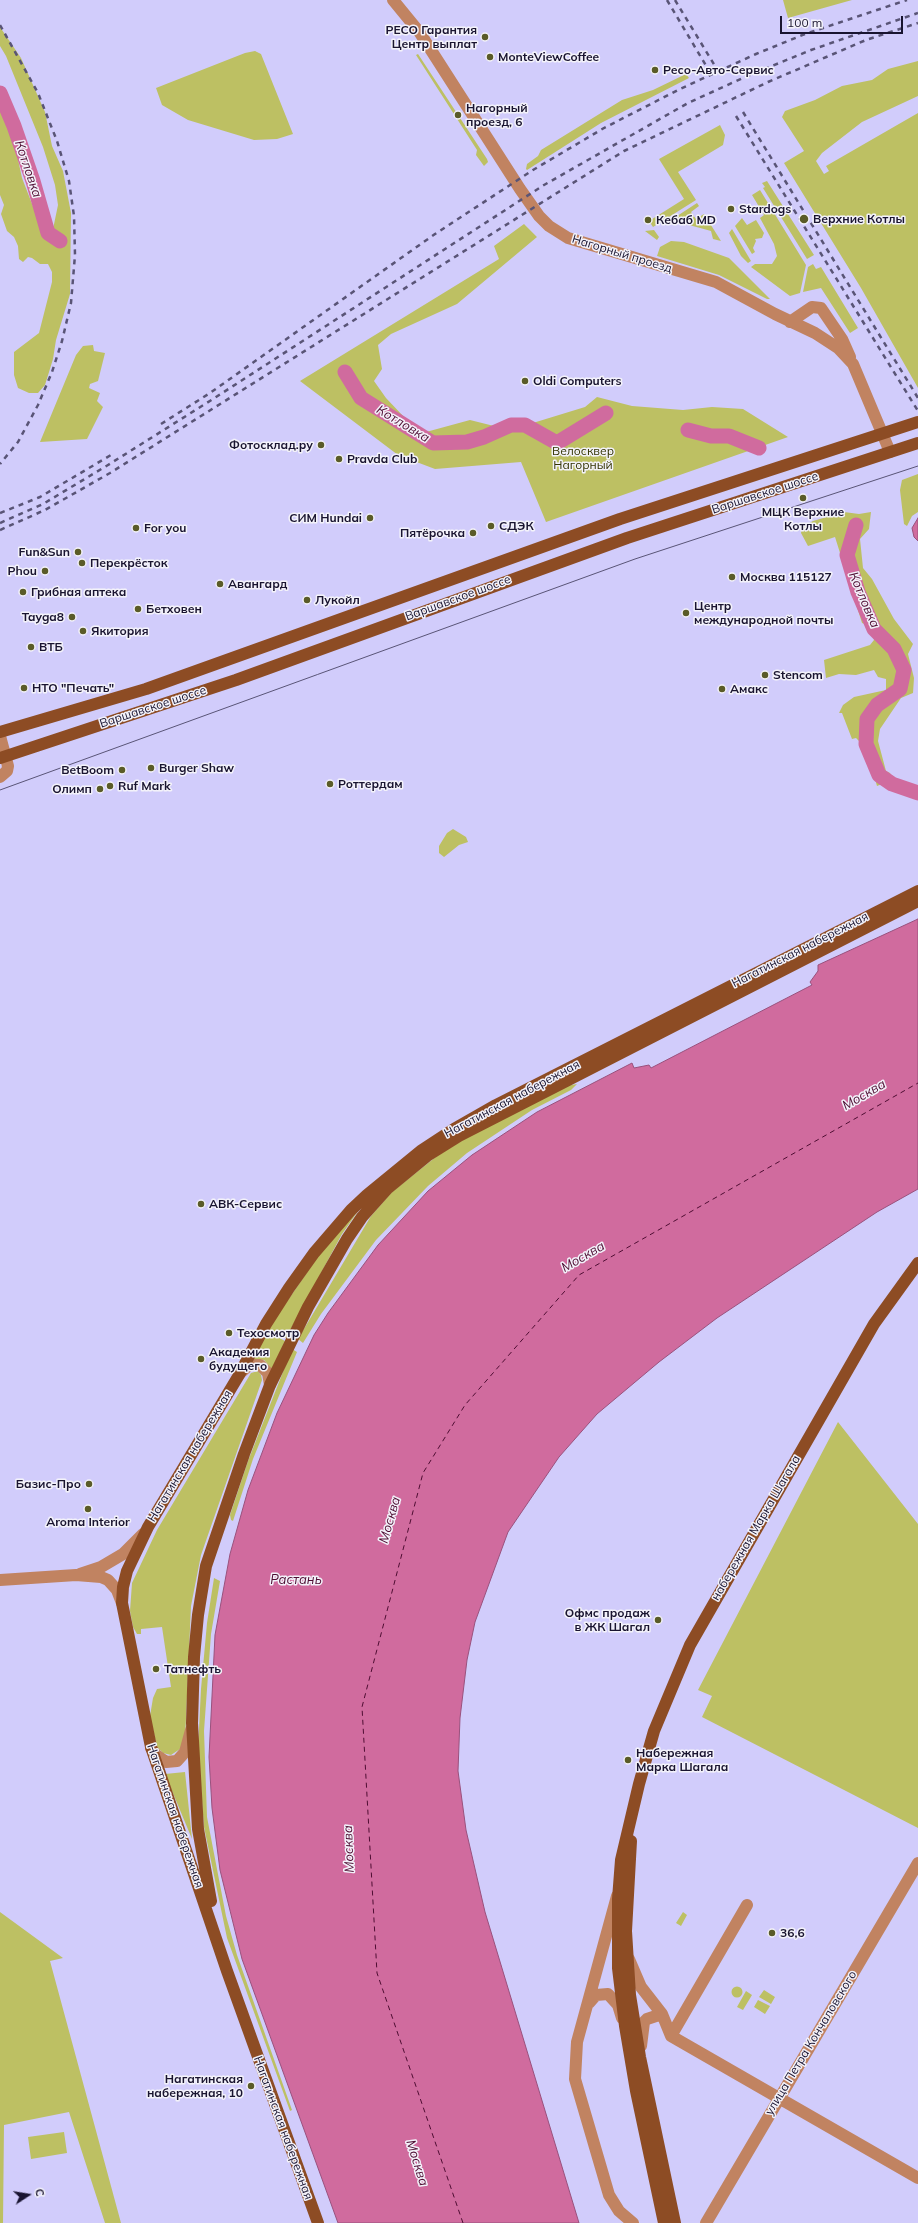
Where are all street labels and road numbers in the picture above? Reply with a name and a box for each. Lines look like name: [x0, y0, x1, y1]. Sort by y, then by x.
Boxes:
street label: Нагорный проезд: [570, 232, 674, 276]
street label: Варшавское шоссе: [710, 469, 820, 517]
street label: Варшавское шоссе: [403, 572, 513, 624]
street label: Варшавское шоссе: [98, 683, 208, 731]
street label: Нагатинская набережная: [729, 909, 871, 991]
street label: Нагатинская набережная: [442, 1057, 582, 1141]
street label: Нагатинская набережная: [145, 1387, 235, 1525]
street label: набережная Марка Шагала: [708, 1453, 804, 1603]
street label: Нагатинская набережная: [144, 1742, 206, 1890]
street label: улица Петра Кончаловского: [762, 1968, 860, 2118]
street label: Нагатинская набережная: [250, 2054, 316, 2202]

